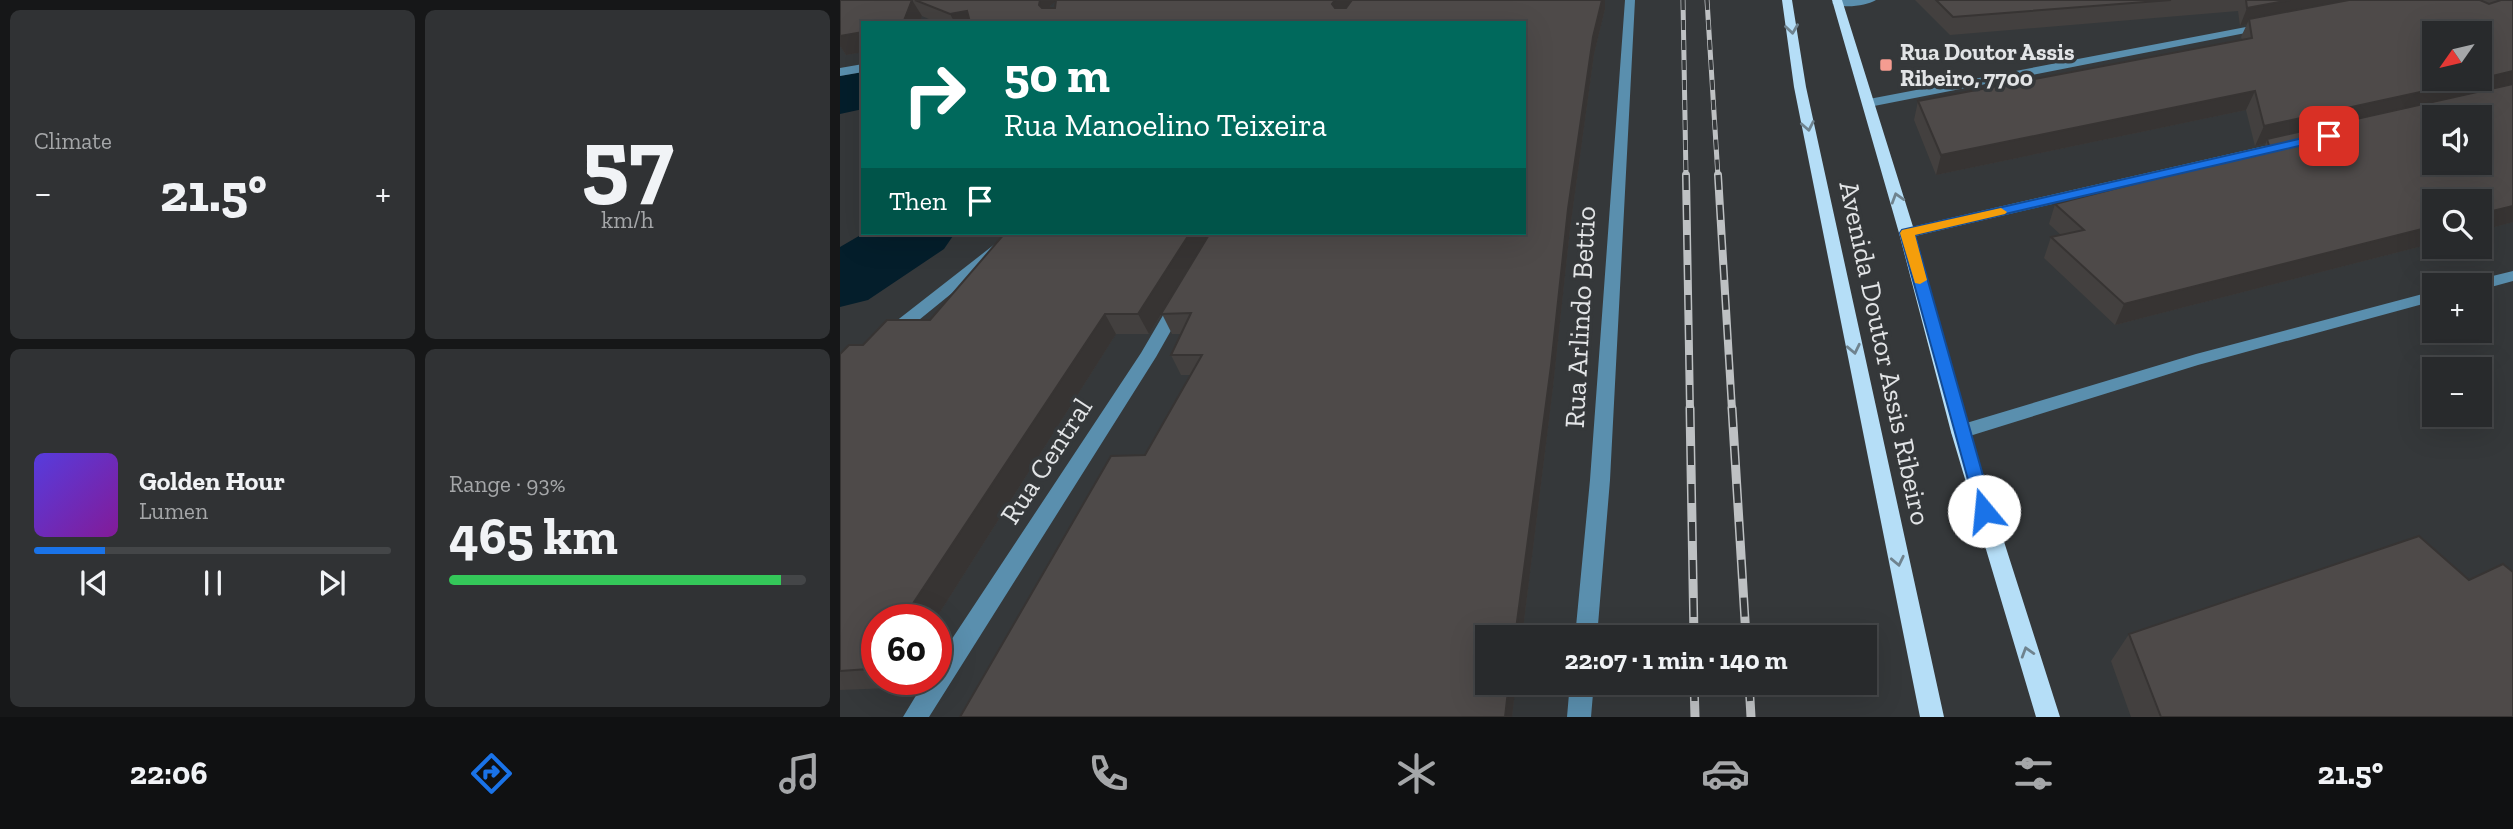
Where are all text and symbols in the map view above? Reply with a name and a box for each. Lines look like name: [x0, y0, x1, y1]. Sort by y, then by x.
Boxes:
north arrow: [2422, 21, 2492, 91]
map controls: [2422, 21, 2492, 427]
one-way arrow: [1785, 23, 1800, 35]
place label: Rua Doutor Assis Ribeiro, 7700: [1900, 38, 2074, 92]
text: 50 m: [1004, 46, 1110, 105]
icon: right: [889, 49, 980, 140]
marker: Rua Doutor Assis Ribeiro, 7700: [1878, 57, 1894, 73]
button: sound: [2422, 105, 2492, 175]
text: 57: [581, 106, 674, 215]
text: Rua Manoelino Teixeira: [1004, 106, 1327, 144]
pin: [2299, 106, 2359, 166]
icon: arrive: [2310, 117, 2348, 155]
one-way arrow: [1800, 120, 1815, 132]
text: Climate: [34, 127, 112, 155]
text: 21.5°: [160, 162, 267, 224]
text: −: [34, 170, 52, 216]
text: +: [375, 170, 391, 216]
street label: Avenida Doutor Assis Ribeiro: [1832, 178, 1938, 528]
icon: arrive: [961, 182, 999, 220]
text: Then: [889, 185, 947, 217]
button: search: [2422, 189, 2492, 259]
one-way arrow: [1890, 192, 1905, 204]
street label: Rua Arlindo Bettio: [1558, 205, 1602, 429]
text: km/h: [601, 206, 654, 234]
button: +: [2422, 273, 2492, 343]
one-way arrow: [1845, 343, 1860, 355]
button: −: [2422, 357, 2492, 427]
street label: Rua Central: [993, 392, 1099, 530]
text: Golden Hour: [139, 465, 285, 497]
text: Range · 93%: [449, 470, 566, 498]
position arrow: [1947, 474, 2021, 548]
text: Lumen: [139, 497, 208, 525]
text: 465 km: [449, 505, 618, 567]
one-way arrow: [1889, 555, 1904, 567]
icon: previous: [75, 564, 113, 602]
icon: pause: [194, 564, 232, 602]
icon: next: [313, 564, 351, 602]
speed limit sign: 60: [861, 604, 952, 695]
text: 22:07 · 1 min · 140 m: [1565, 644, 1787, 676]
one-way arrow: [2021, 646, 2035, 659]
icon: directions: [467, 749, 516, 798]
icon: music: [775, 749, 824, 798]
icon: phone: [1084, 749, 1133, 798]
icon: climate: [1392, 749, 1441, 798]
icon: car: [1701, 749, 1750, 798]
icon: filters: [2009, 749, 2058, 798]
text: 22:06: [130, 754, 208, 792]
text: 21.5°: [2318, 754, 2383, 792]

